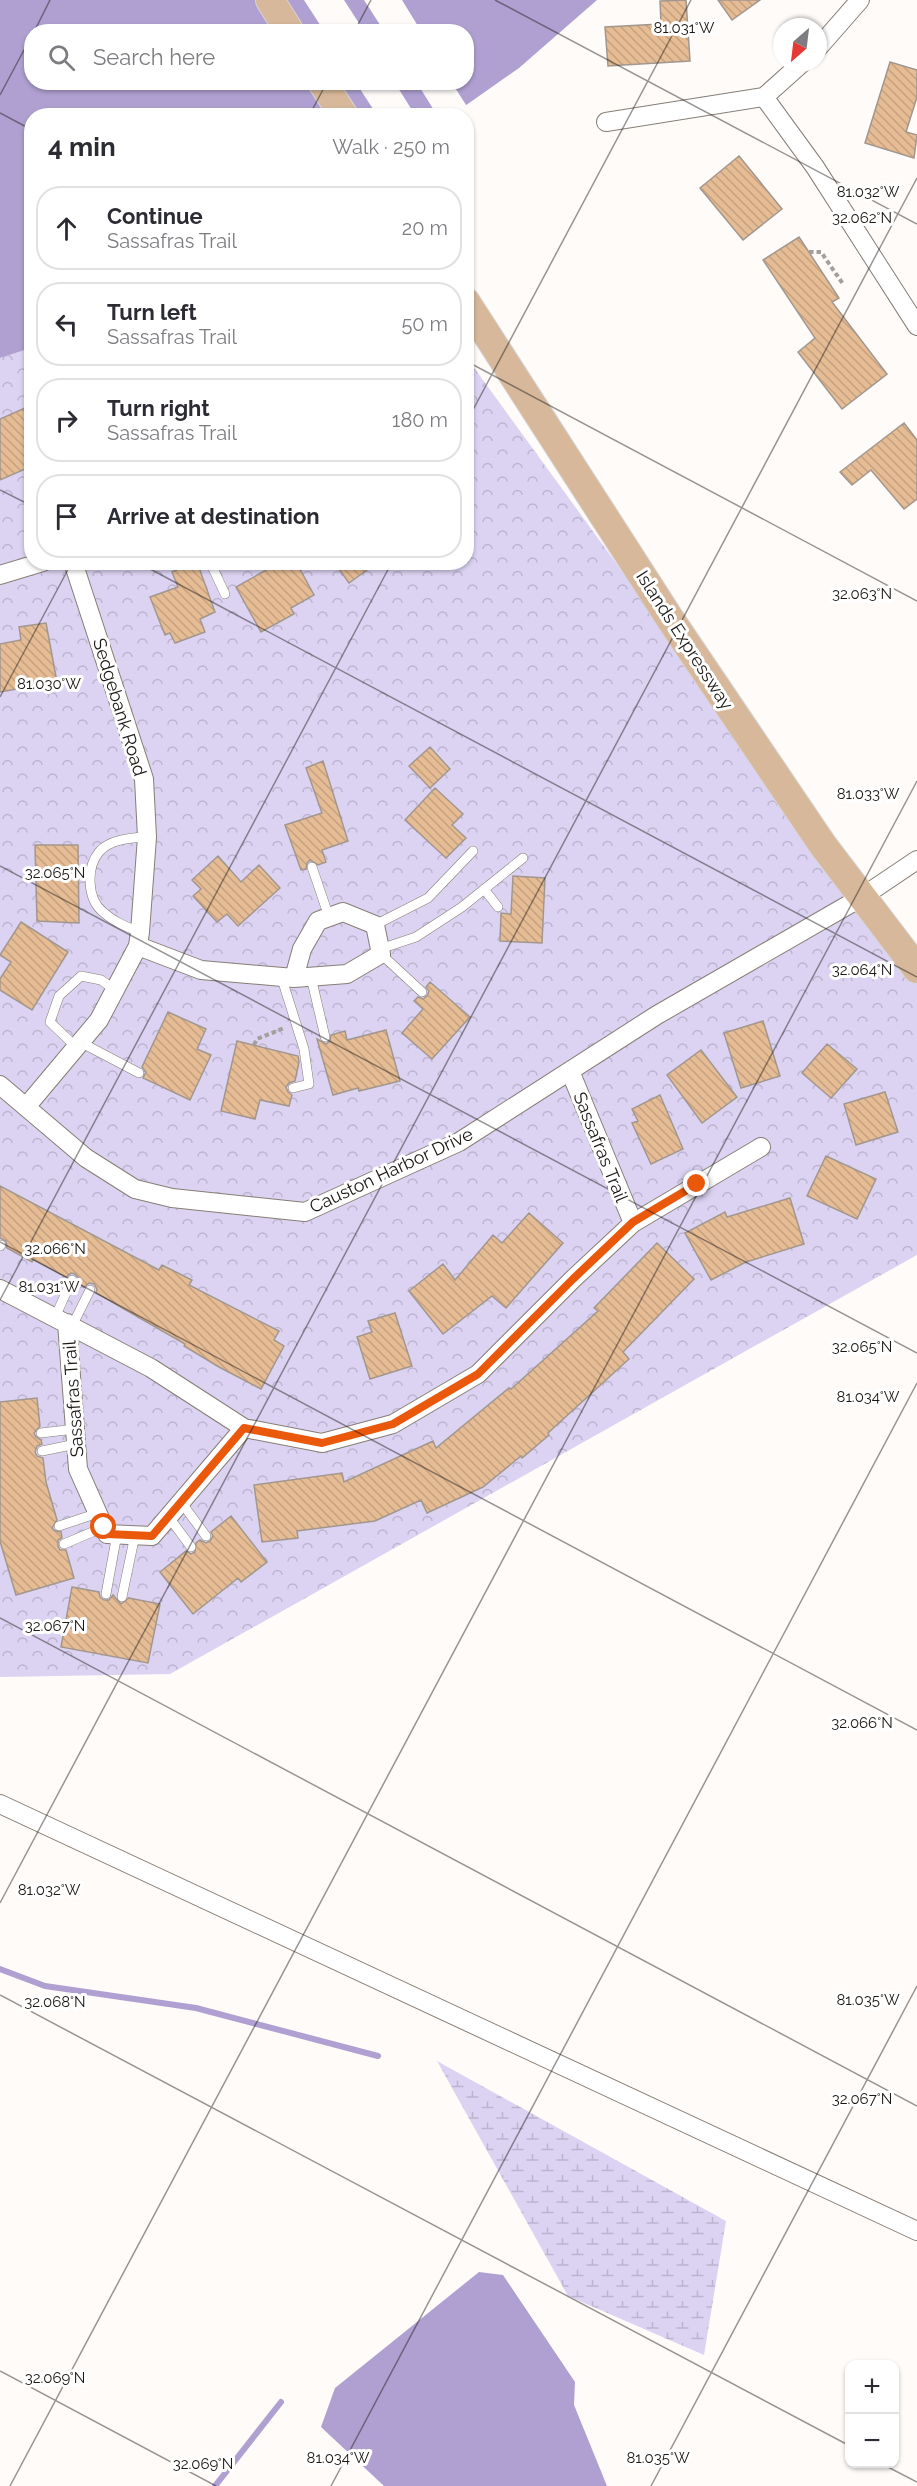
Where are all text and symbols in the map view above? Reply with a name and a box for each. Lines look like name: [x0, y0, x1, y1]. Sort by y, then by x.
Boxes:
north arrow: [773, 18, 827, 72]
text: 81.031°W: [653, 19, 715, 37]
search box: [24, 24, 474, 90]
icon: search: [45, 41, 78, 74]
text: Search here: [93, 44, 215, 70]
text: 4 min: [48, 132, 116, 162]
text: Walk · 250 m: [332, 135, 450, 159]
text: 81.032°W: [837, 183, 900, 201]
text: Continue: [107, 203, 203, 229]
text: 32.062°N: [832, 209, 892, 227]
icon: ahead: [50, 212, 83, 245]
text: 20 m: [402, 216, 448, 240]
text: Sassafras Trail: [107, 229, 237, 253]
text: Turn left: [107, 299, 197, 325]
icon: left: [50, 308, 83, 341]
text: 50 m: [401, 312, 448, 336]
text: Sassafras Trail: [107, 325, 237, 349]
text: Turn right: [107, 395, 210, 421]
icon: right: [50, 404, 83, 437]
text: 180 m: [392, 408, 448, 432]
text: Sassafras Trail: [107, 421, 237, 445]
icon: arrive: [50, 500, 83, 533]
text: Arrive at destination: [107, 503, 320, 529]
street label: Islands Expressway: [632, 567, 738, 714]
text: 32.063°N: [832, 585, 892, 603]
street label: Sedgebank Road: [89, 636, 151, 778]
text: 81.030°W: [17, 675, 81, 693]
text: 81.033°W: [837, 785, 900, 803]
text: 32.065°N: [25, 864, 85, 882]
text: 32.064°N: [832, 961, 892, 979]
street label: Sassafras Trail: [569, 1089, 633, 1205]
street label: Causton Harbor Drive: [306, 1123, 476, 1217]
route end: [683, 1170, 709, 1196]
text: 32.066°N: [24, 1240, 86, 1258]
text: 81.031°W: [18, 1278, 80, 1296]
text: 32.065°N: [832, 1338, 892, 1356]
street label: Sassafras Trail: [58, 1340, 88, 1458]
text: 81.034°W: [836, 1388, 900, 1406]
route start: [90, 1513, 116, 1539]
text: 32.067°N: [25, 1617, 85, 1635]
text: 32.066°N: [831, 1714, 893, 1732]
text: 81.032°W: [18, 1881, 81, 1899]
text: 81.035°W: [836, 1991, 900, 2009]
text: 32.068°N: [24, 1993, 86, 2011]
text: 32.067°N: [832, 2090, 892, 2108]
map controls: [845, 2360, 899, 2468]
button: +: [845, 2360, 899, 2414]
text: 32.069°N: [25, 2369, 85, 2387]
button: −: [845, 2414, 899, 2468]
text: 81.034°W: [306, 2449, 370, 2467]
text: 81.035°W: [626, 2449, 690, 2467]
text: 32.069°N: [173, 2455, 233, 2473]

